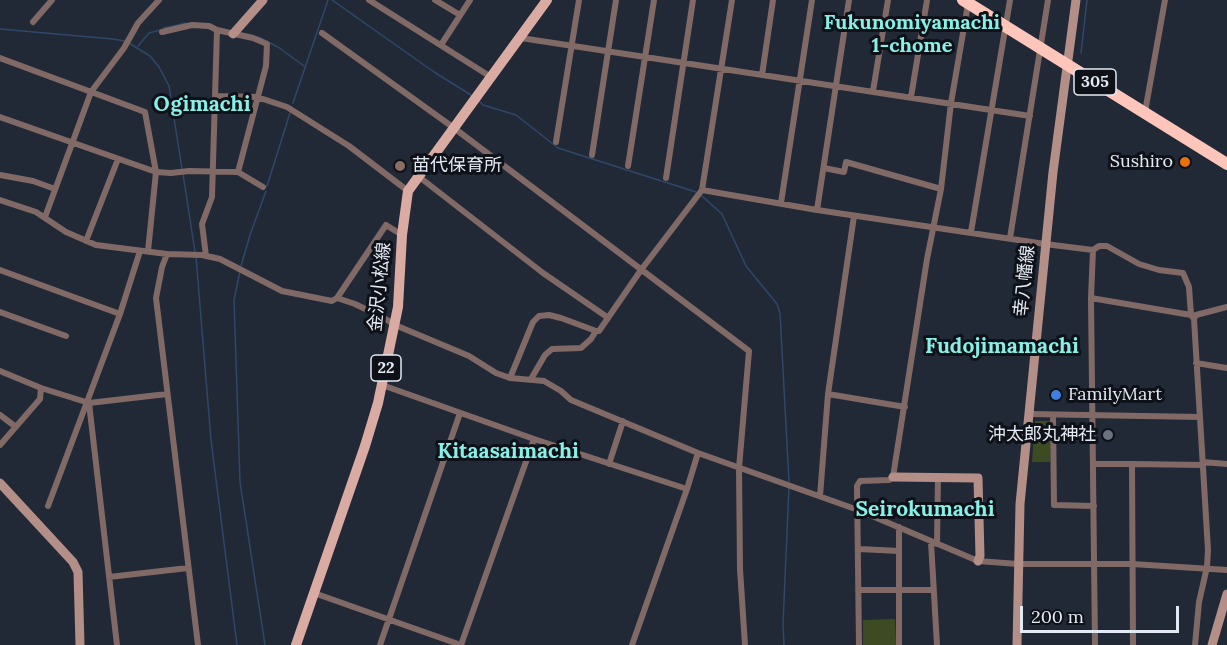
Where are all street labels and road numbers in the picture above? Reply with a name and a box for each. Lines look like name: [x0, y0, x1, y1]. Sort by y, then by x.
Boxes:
road number: 305: [1074, 69, 1116, 95]
street label: 金沢小松線: [365, 241, 395, 333]
street label: 幸八幡線: [1010, 244, 1040, 318]
road number: 22: [371, 355, 401, 381]

